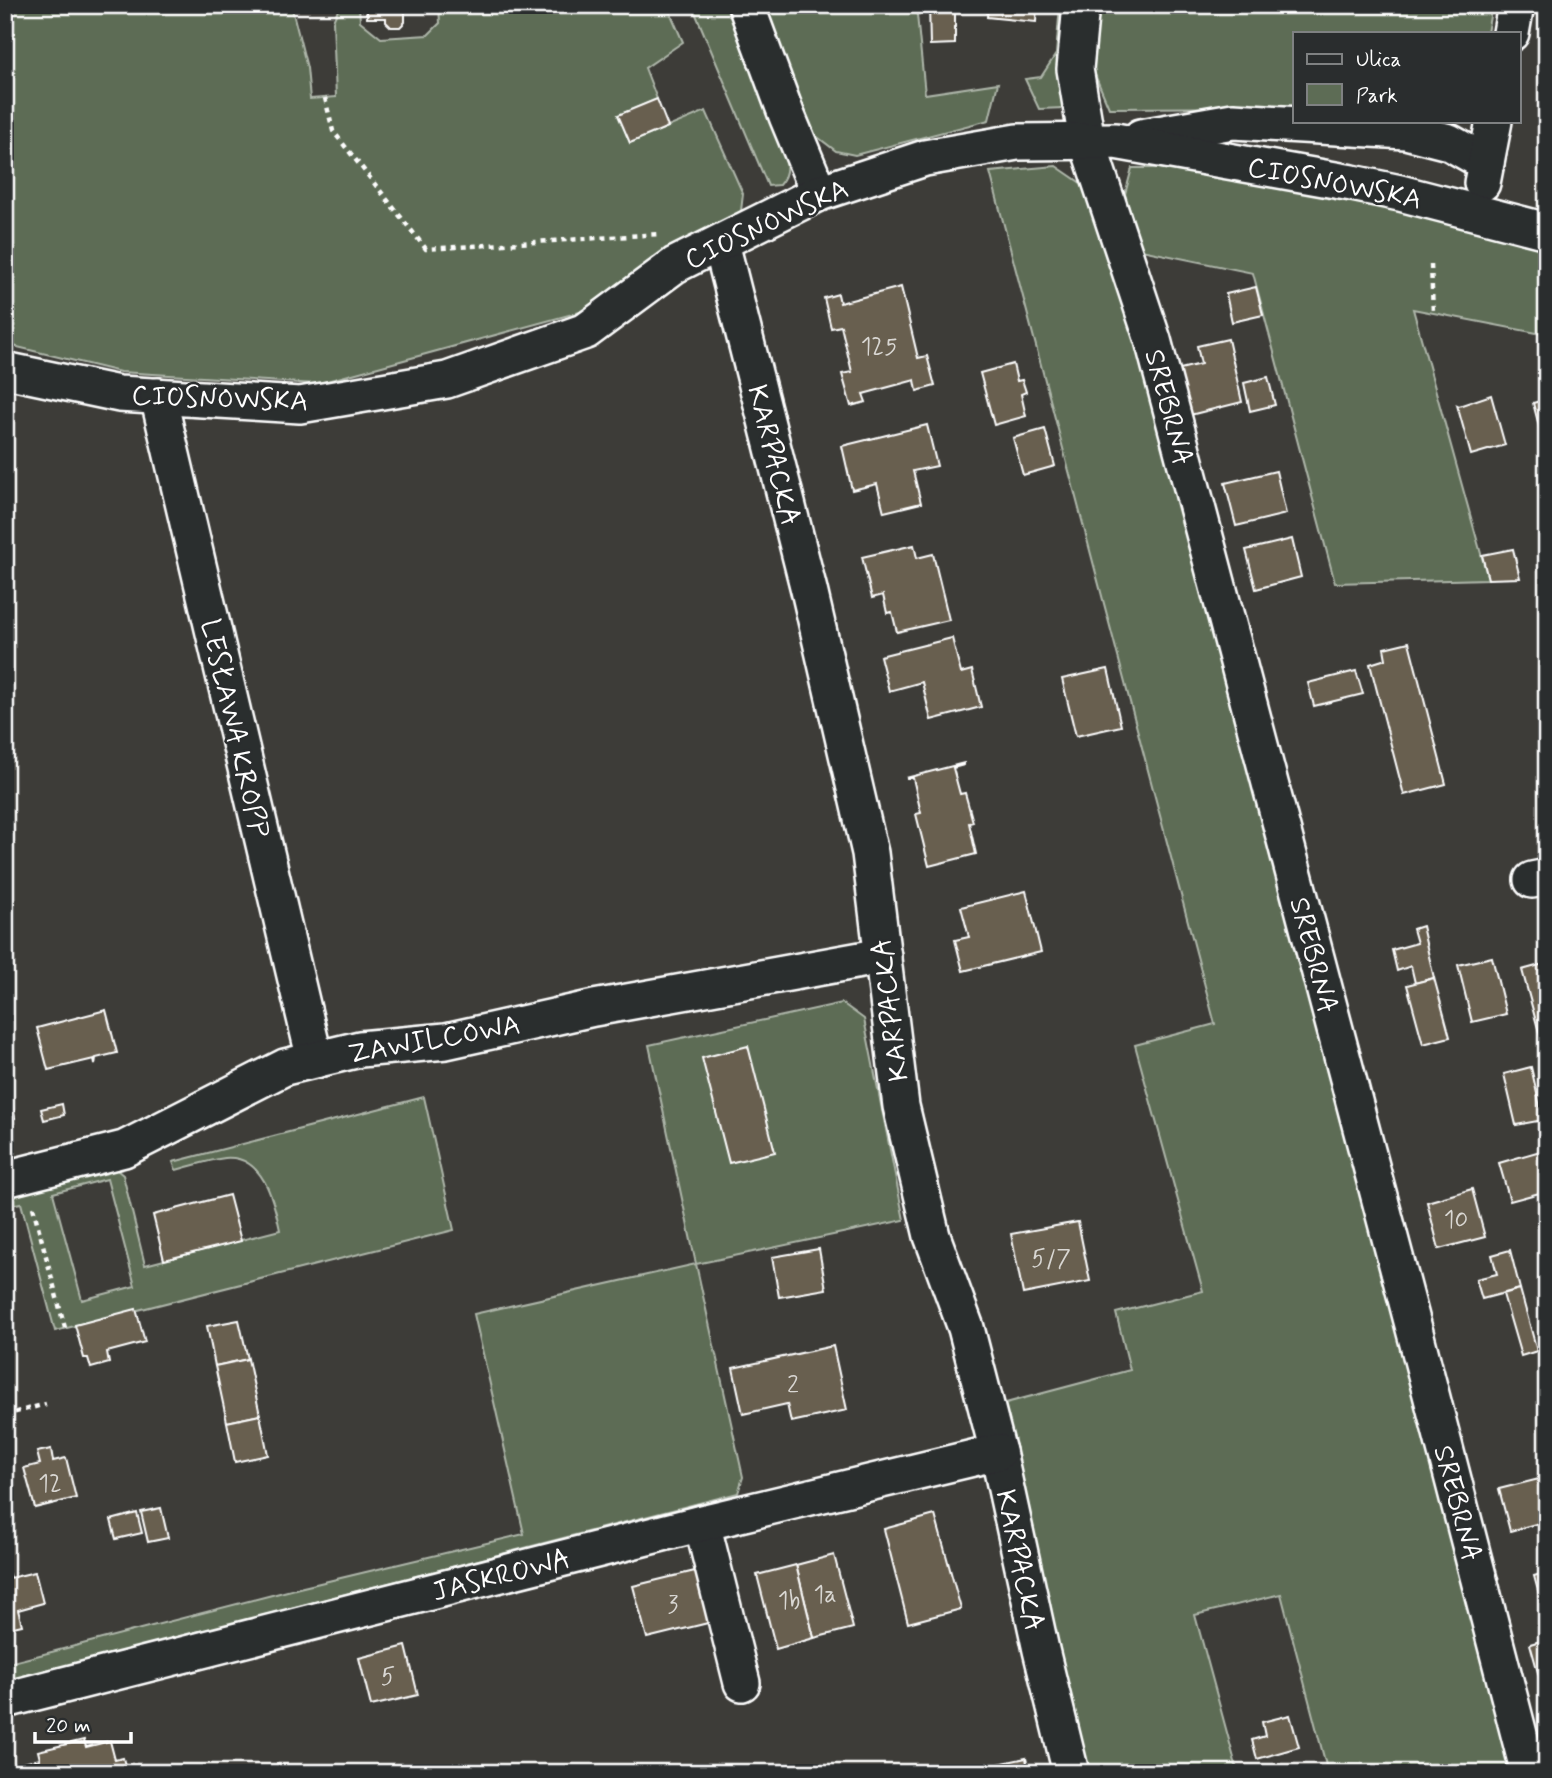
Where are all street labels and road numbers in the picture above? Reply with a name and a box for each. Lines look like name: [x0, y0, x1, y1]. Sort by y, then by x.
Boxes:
street label: CIOSNOWSKA: [1244, 149, 1425, 219]
street label: CIOSNOWSKA: [679, 171, 855, 279]
street label: SREBRNA: [1134, 346, 1201, 470]
street label: CIOSNOWSKA: [131, 378, 309, 421]
street label: KARPACKA: [737, 381, 808, 530]
street label: LESŁAWA KROPP: [190, 616, 277, 842]
street label: SREBRNA: [1279, 894, 1346, 1018]
street label: KARPACKA: [864, 936, 919, 1083]
street label: ZAWILCOWA: [345, 1007, 523, 1074]
street label: SREBRNA: [1423, 1442, 1490, 1566]
street label: KARPACKA: [985, 1486, 1052, 1635]
street label: JASKROWA: [429, 1541, 575, 1611]

